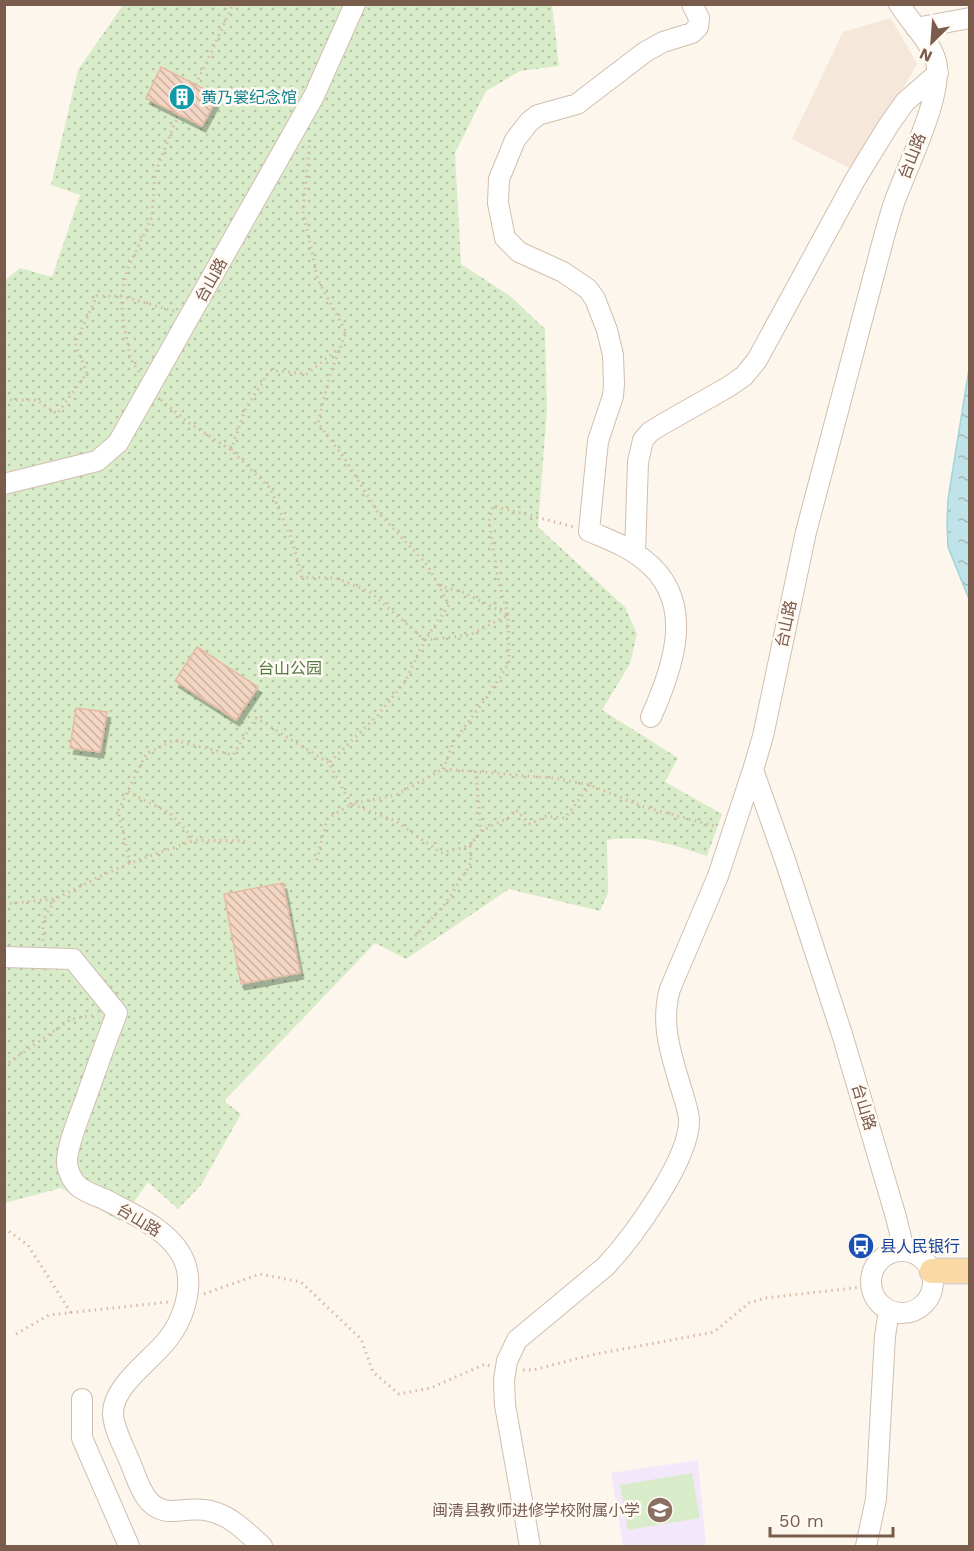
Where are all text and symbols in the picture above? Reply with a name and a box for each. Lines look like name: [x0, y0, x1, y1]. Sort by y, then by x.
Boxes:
north arrow: [902, 12, 962, 72]
text: N: [916, 44, 935, 66]
building icon: 黄乃裳纪念馆: [167, 82, 197, 112]
place label: 黄乃裳纪念馆: [201, 88, 297, 107]
street label: 台山路: [895, 130, 929, 182]
street label: 台山路: [191, 254, 231, 306]
street label: 台山路: [772, 599, 800, 649]
park label: 台山公园: [258, 659, 322, 678]
street label: 台山路: [848, 1081, 880, 1133]
street label: 台山路: [114, 1199, 164, 1241]
bus stop icon: 县人民银行: [846, 1231, 876, 1261]
place label: 县人民银行: [880, 1237, 960, 1256]
school or university icon: 闽清县教师进修学校附属小学: [645, 1495, 675, 1525]
scale bar: [770, 1500, 893, 1538]
place label: 闽清县教师进修学校附属小学: [432, 1501, 640, 1520]
text: 50 m: [779, 1510, 824, 1531]

